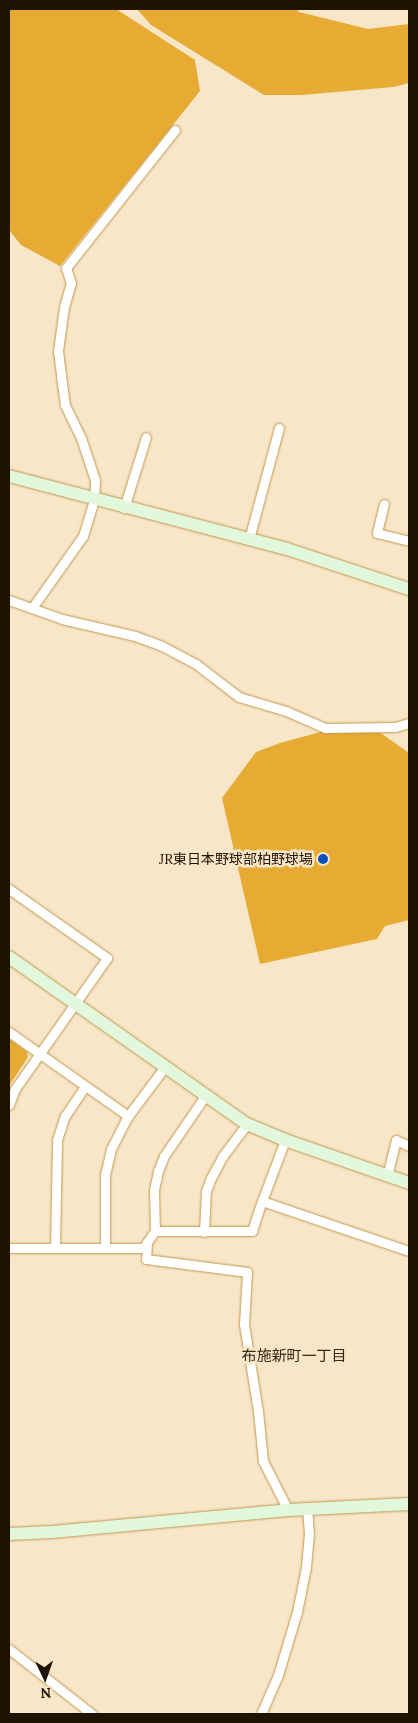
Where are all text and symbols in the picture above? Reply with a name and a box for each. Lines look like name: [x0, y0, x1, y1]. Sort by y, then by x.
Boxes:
place label: JR東日本野球部柏野球場: [159, 851, 313, 867]
marker: JR東日本野球部柏野球場: [317, 853, 329, 865]
district label: 布施新町一丁目: [242, 1347, 346, 1365]
north arrow: [20, 1653, 70, 1703]
text: N: [40, 1684, 52, 1702]

